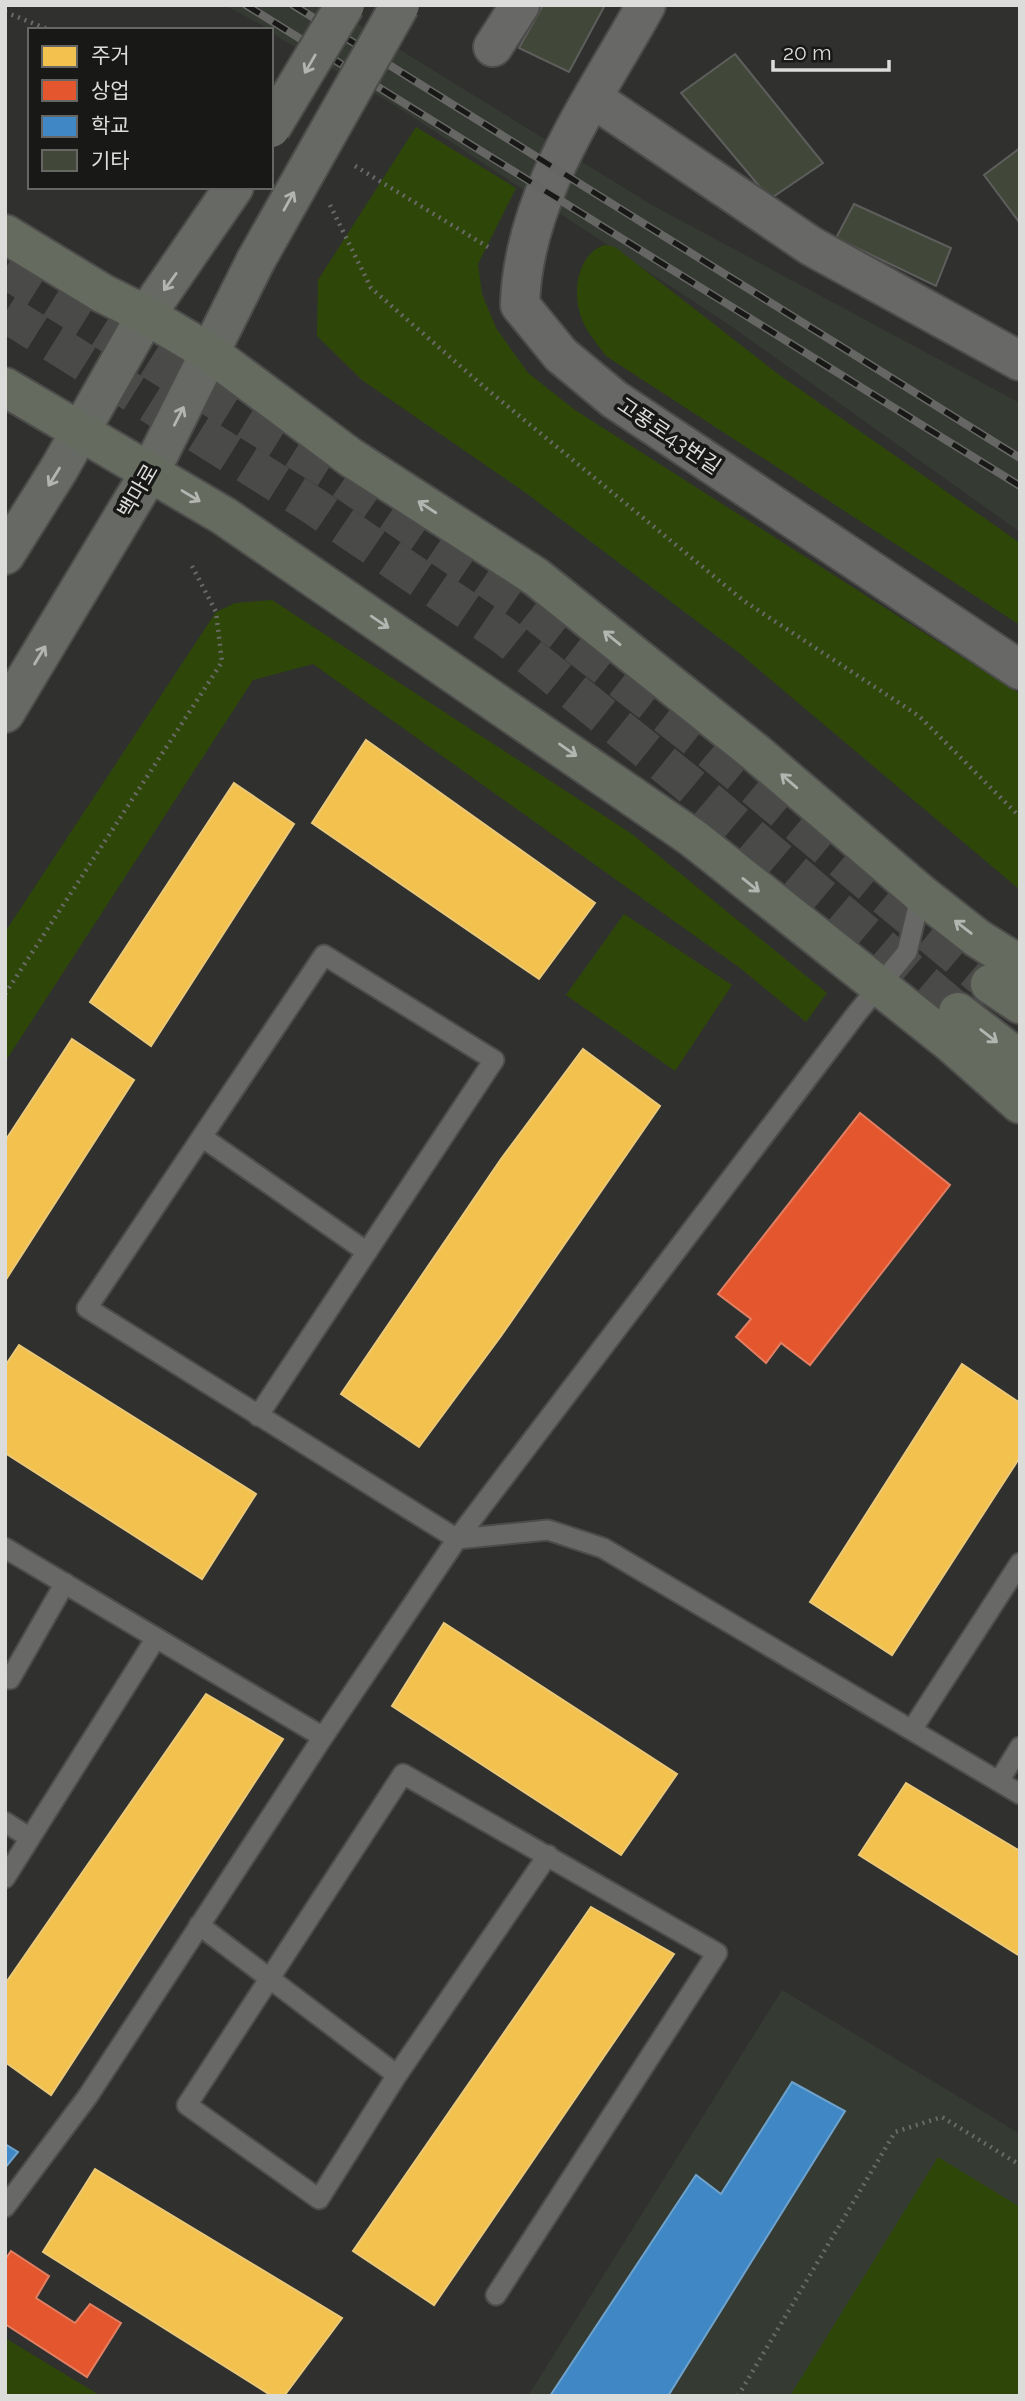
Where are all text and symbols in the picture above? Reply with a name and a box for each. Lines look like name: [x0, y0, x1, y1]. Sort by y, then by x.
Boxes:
legend: [28, 28, 273, 189]
scale bar: [773, 28, 888, 72]
text: 20 m: [783, 40, 831, 65]
text: 주거: [91, 43, 130, 68]
one-way arrow: [303, 54, 317, 74]
text: 상업: [91, 78, 130, 103]
text: 학교: [91, 113, 130, 138]
text: 기타: [91, 148, 130, 173]
one-way arrow: [283, 191, 296, 212]
one-way arrow: [163, 272, 177, 291]
street label: 고풍로43번길: [613, 392, 726, 479]
one-way arrow: [172, 406, 186, 426]
street label: 백마로: [112, 459, 163, 522]
one-way arrow: [46, 467, 60, 487]
one-way arrow: [180, 489, 200, 503]
one-way arrow: [418, 499, 437, 514]
one-way arrow: [370, 615, 390, 629]
one-way arrow: [604, 630, 622, 646]
one-way arrow: [34, 645, 48, 665]
one-way arrow: [558, 743, 577, 757]
one-way arrow: [780, 773, 798, 789]
one-way arrow: [742, 877, 760, 892]
one-way arrow: [955, 920, 973, 935]
one-way arrow: [979, 1029, 998, 1044]

